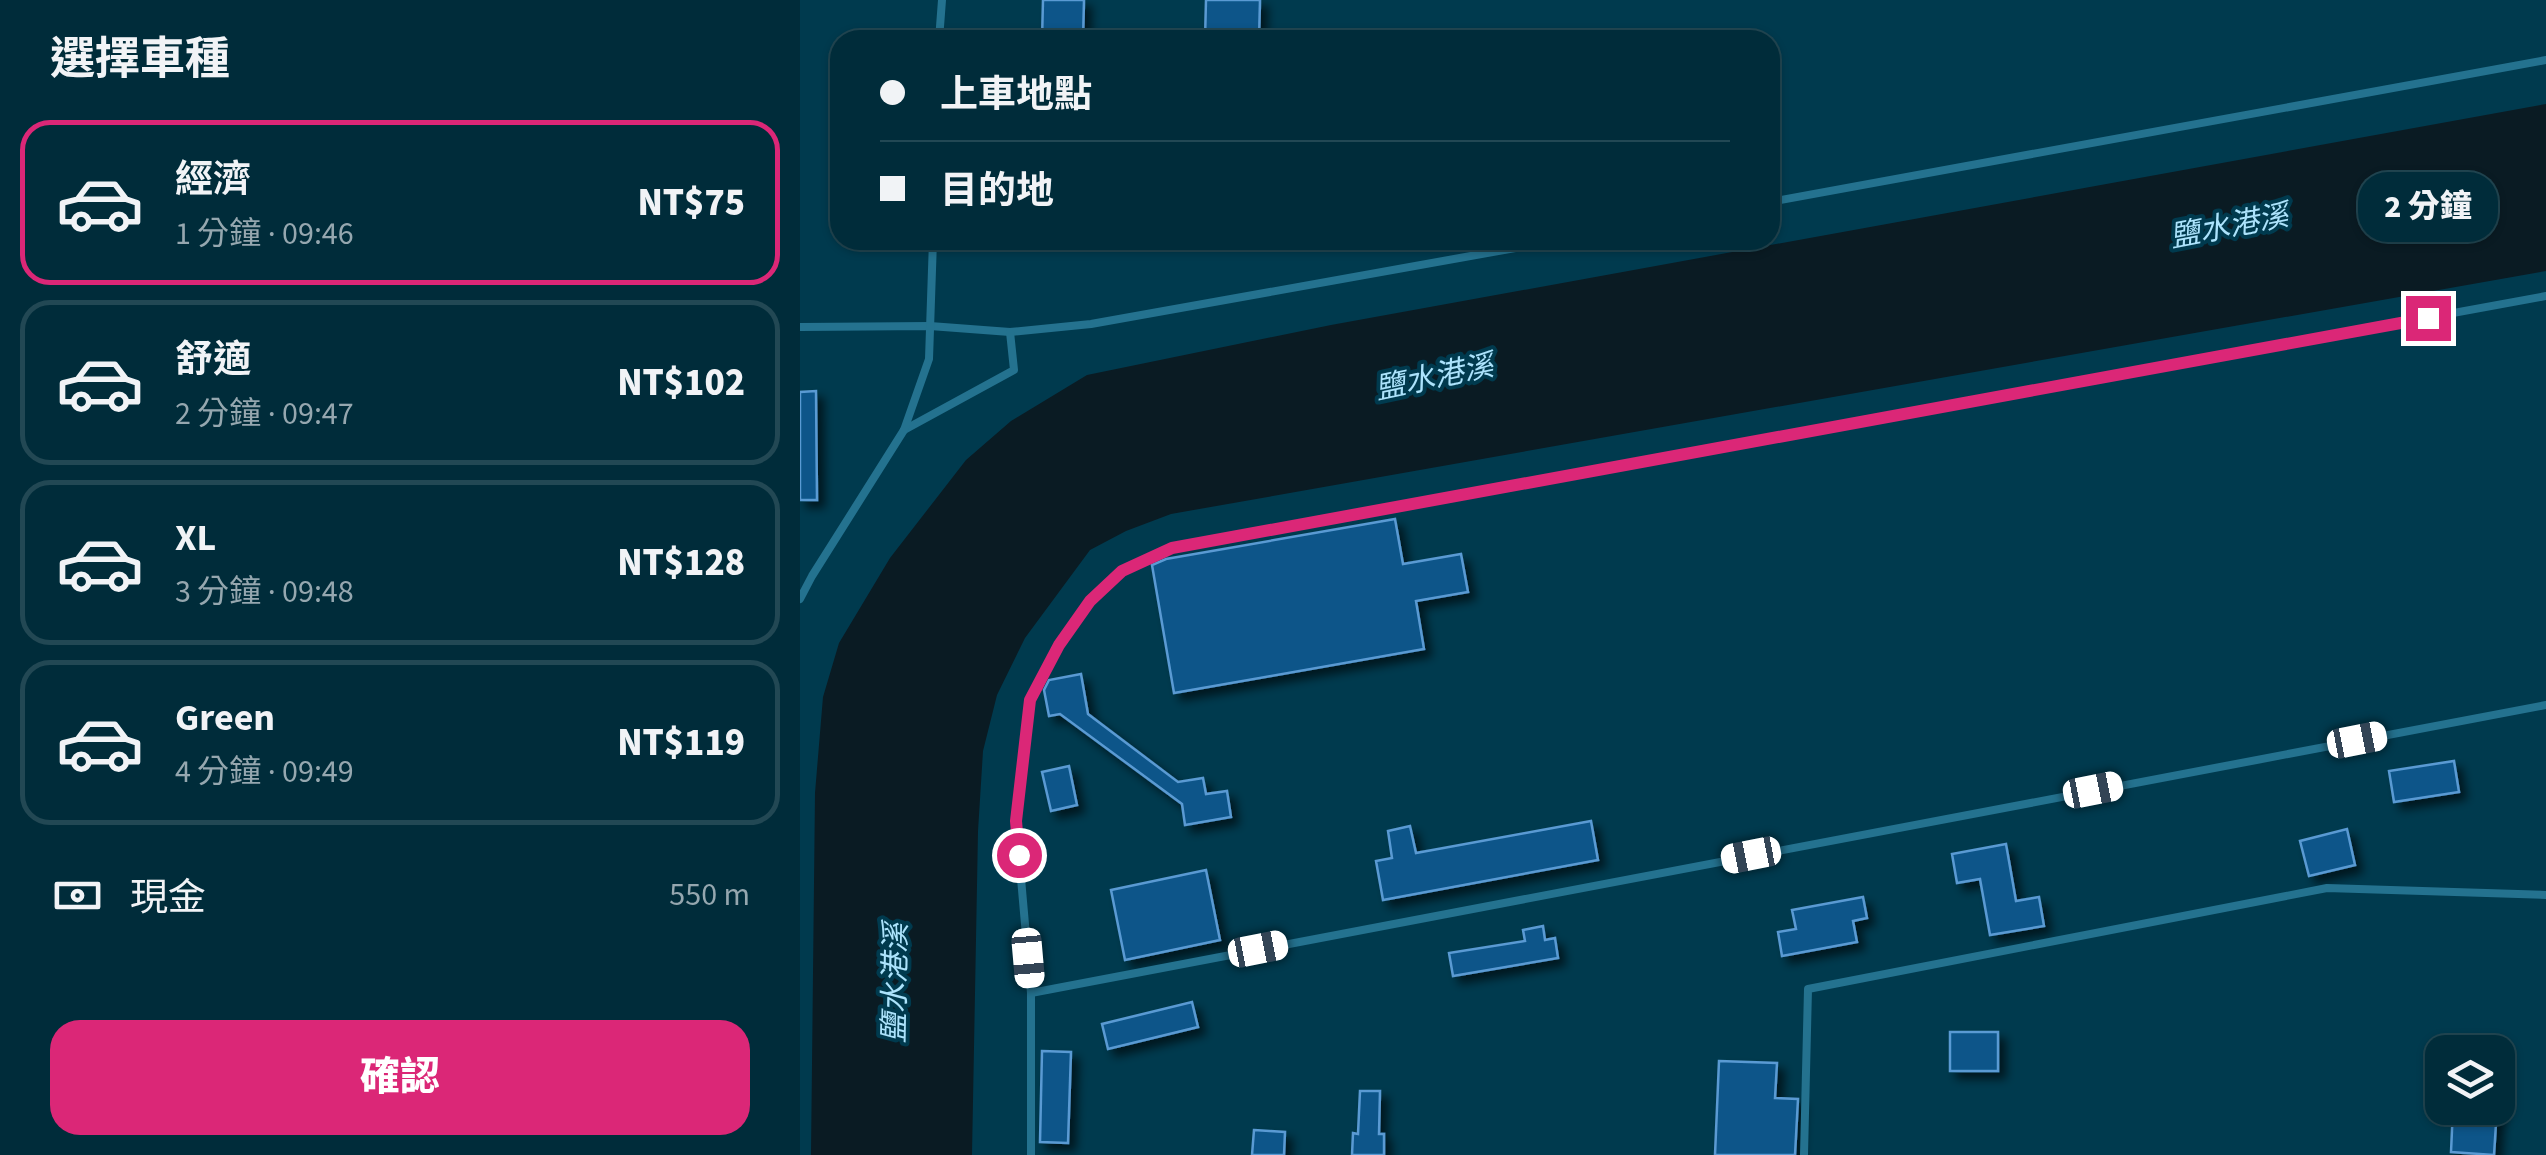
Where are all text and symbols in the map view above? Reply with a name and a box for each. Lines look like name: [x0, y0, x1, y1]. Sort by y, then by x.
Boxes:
text: 選擇車種: [50, 28, 230, 92]
text: 上車地點: [940, 68, 1092, 122]
text: 經濟: [175, 153, 251, 207]
icon: car: [55, 158, 145, 248]
text: 目的地: [940, 164, 1054, 218]
callout: 2 分鐘: [2358, 173, 2498, 243]
text: NT$75: [637, 176, 745, 230]
text: 2 分鐘: [2384, 184, 2472, 230]
water label: 鹽水港溪: [2166, 193, 2296, 259]
text: 1 分鐘 · 09:46: [175, 211, 354, 257]
route end: [2406, 296, 2451, 341]
text: 舒適: [175, 333, 251, 387]
icon: car: [55, 338, 145, 428]
water label: 鹽水港溪: [1371, 343, 1501, 411]
text: NT$102: [617, 356, 745, 410]
text: 2 分鐘 · 09:47: [175, 391, 354, 437]
text: XL: [175, 511, 216, 565]
icon: car: [55, 518, 145, 608]
text: NT$128: [617, 536, 745, 590]
text: 3 分鐘 · 09:48: [175, 569, 354, 615]
text: Green: [175, 691, 275, 745]
icon: car: [55, 698, 145, 788]
text: NT$119: [617, 716, 745, 770]
car: [2325, 720, 2389, 760]
text: 4 分鐘 · 09:49: [175, 749, 354, 795]
car: [2061, 770, 2125, 810]
route start: [997, 833, 1042, 878]
car: [1719, 835, 1783, 875]
icon: cash: [50, 868, 105, 923]
text: 現金: [130, 871, 206, 925]
text: 550 m: [669, 872, 750, 918]
water label: 鹽水港溪: [873, 919, 918, 1043]
car: [1010, 927, 1046, 989]
car: [1226, 929, 1290, 969]
button: 確認: [50, 1020, 750, 1135]
map controls: [2425, 1035, 2515, 1125]
button: layers: [2425, 1035, 2515, 1125]

